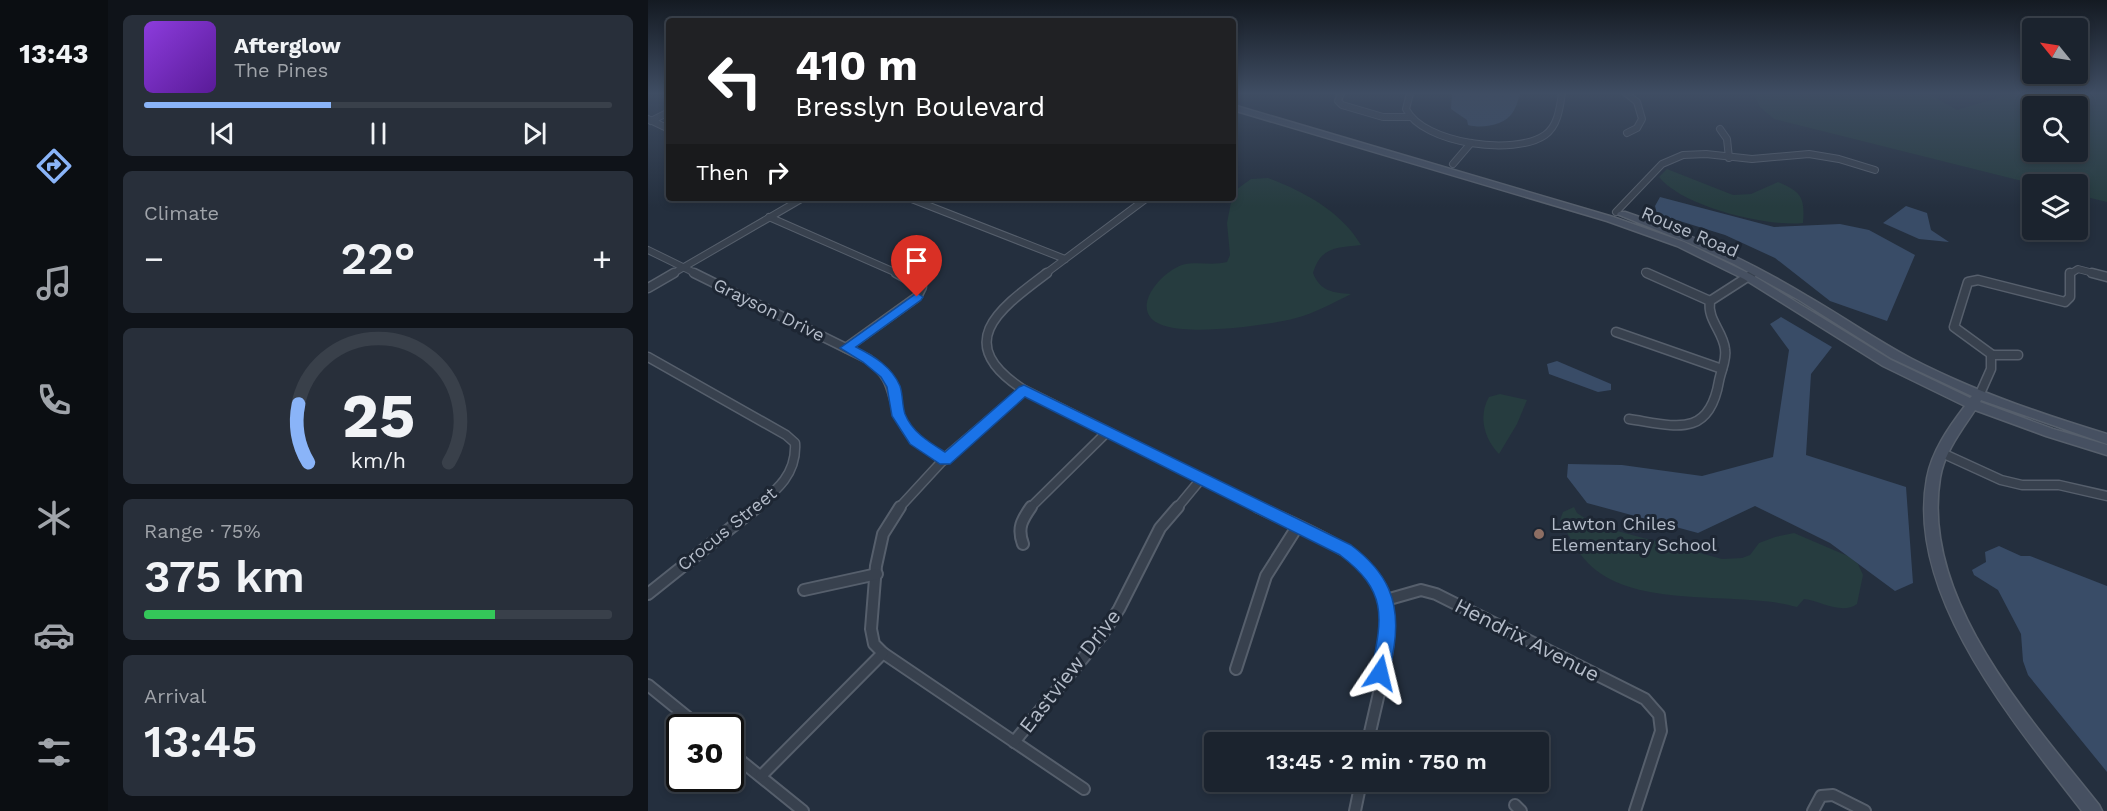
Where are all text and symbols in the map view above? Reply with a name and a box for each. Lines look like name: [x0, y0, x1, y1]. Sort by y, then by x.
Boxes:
north arrow: [2022, 18, 2088, 84]
map controls: [2022, 18, 2088, 240]
text: Afterglow: [234, 33, 341, 58]
text: 13:43: [19, 38, 89, 70]
text: 410 m: [795, 41, 918, 90]
icon: left: [696, 42, 774, 120]
text: The Pines: [234, 58, 328, 82]
text: Bresslyn Boulevard: [795, 91, 1045, 123]
button: search: [2022, 96, 2088, 162]
icon: previous: [206, 117, 239, 150]
icon: pause: [362, 117, 395, 150]
icon: next: [518, 117, 551, 150]
icon: directions: [33, 145, 75, 187]
icon: right: [761, 156, 794, 189]
text: Then: [696, 160, 749, 185]
button: layers: [2022, 174, 2088, 240]
text: Climate: [144, 201, 219, 225]
street label: Rouse Road: [1638, 202, 1742, 261]
text: 22°: [341, 232, 415, 285]
pin: [891, 235, 942, 297]
text: −: [144, 239, 164, 278]
text: +: [592, 239, 612, 278]
icon: arrive: [900, 244, 933, 277]
icon: music: [33, 262, 75, 304]
street label: Grayson Drive: [710, 274, 828, 346]
icon: phone: [33, 379, 75, 421]
text: 25: [341, 379, 415, 452]
text: km/h: [350, 448, 406, 473]
street label: Crocus Street: [673, 482, 781, 575]
icon: climate: [33, 497, 75, 539]
place label: Lawton Chiles Elementary School: [1551, 513, 1717, 555]
text: Range · 75%: [144, 519, 261, 543]
marker: Lawton Chiles Elementary School: [1532, 527, 1546, 541]
text: 375 km: [144, 550, 305, 603]
street label: Hendrix Avenue: [1451, 592, 1604, 687]
street label: Eastview Drive: [1014, 604, 1126, 737]
icon: car: [33, 614, 75, 656]
position arrow: [1348, 641, 1412, 705]
text: Arrival: [144, 684, 206, 708]
speed limit sign: 30: [666, 714, 744, 792]
text: 13:45: [144, 715, 257, 768]
icon: filters: [33, 731, 75, 773]
text: 13:45 · 2 min · 750 m: [1266, 749, 1487, 774]

